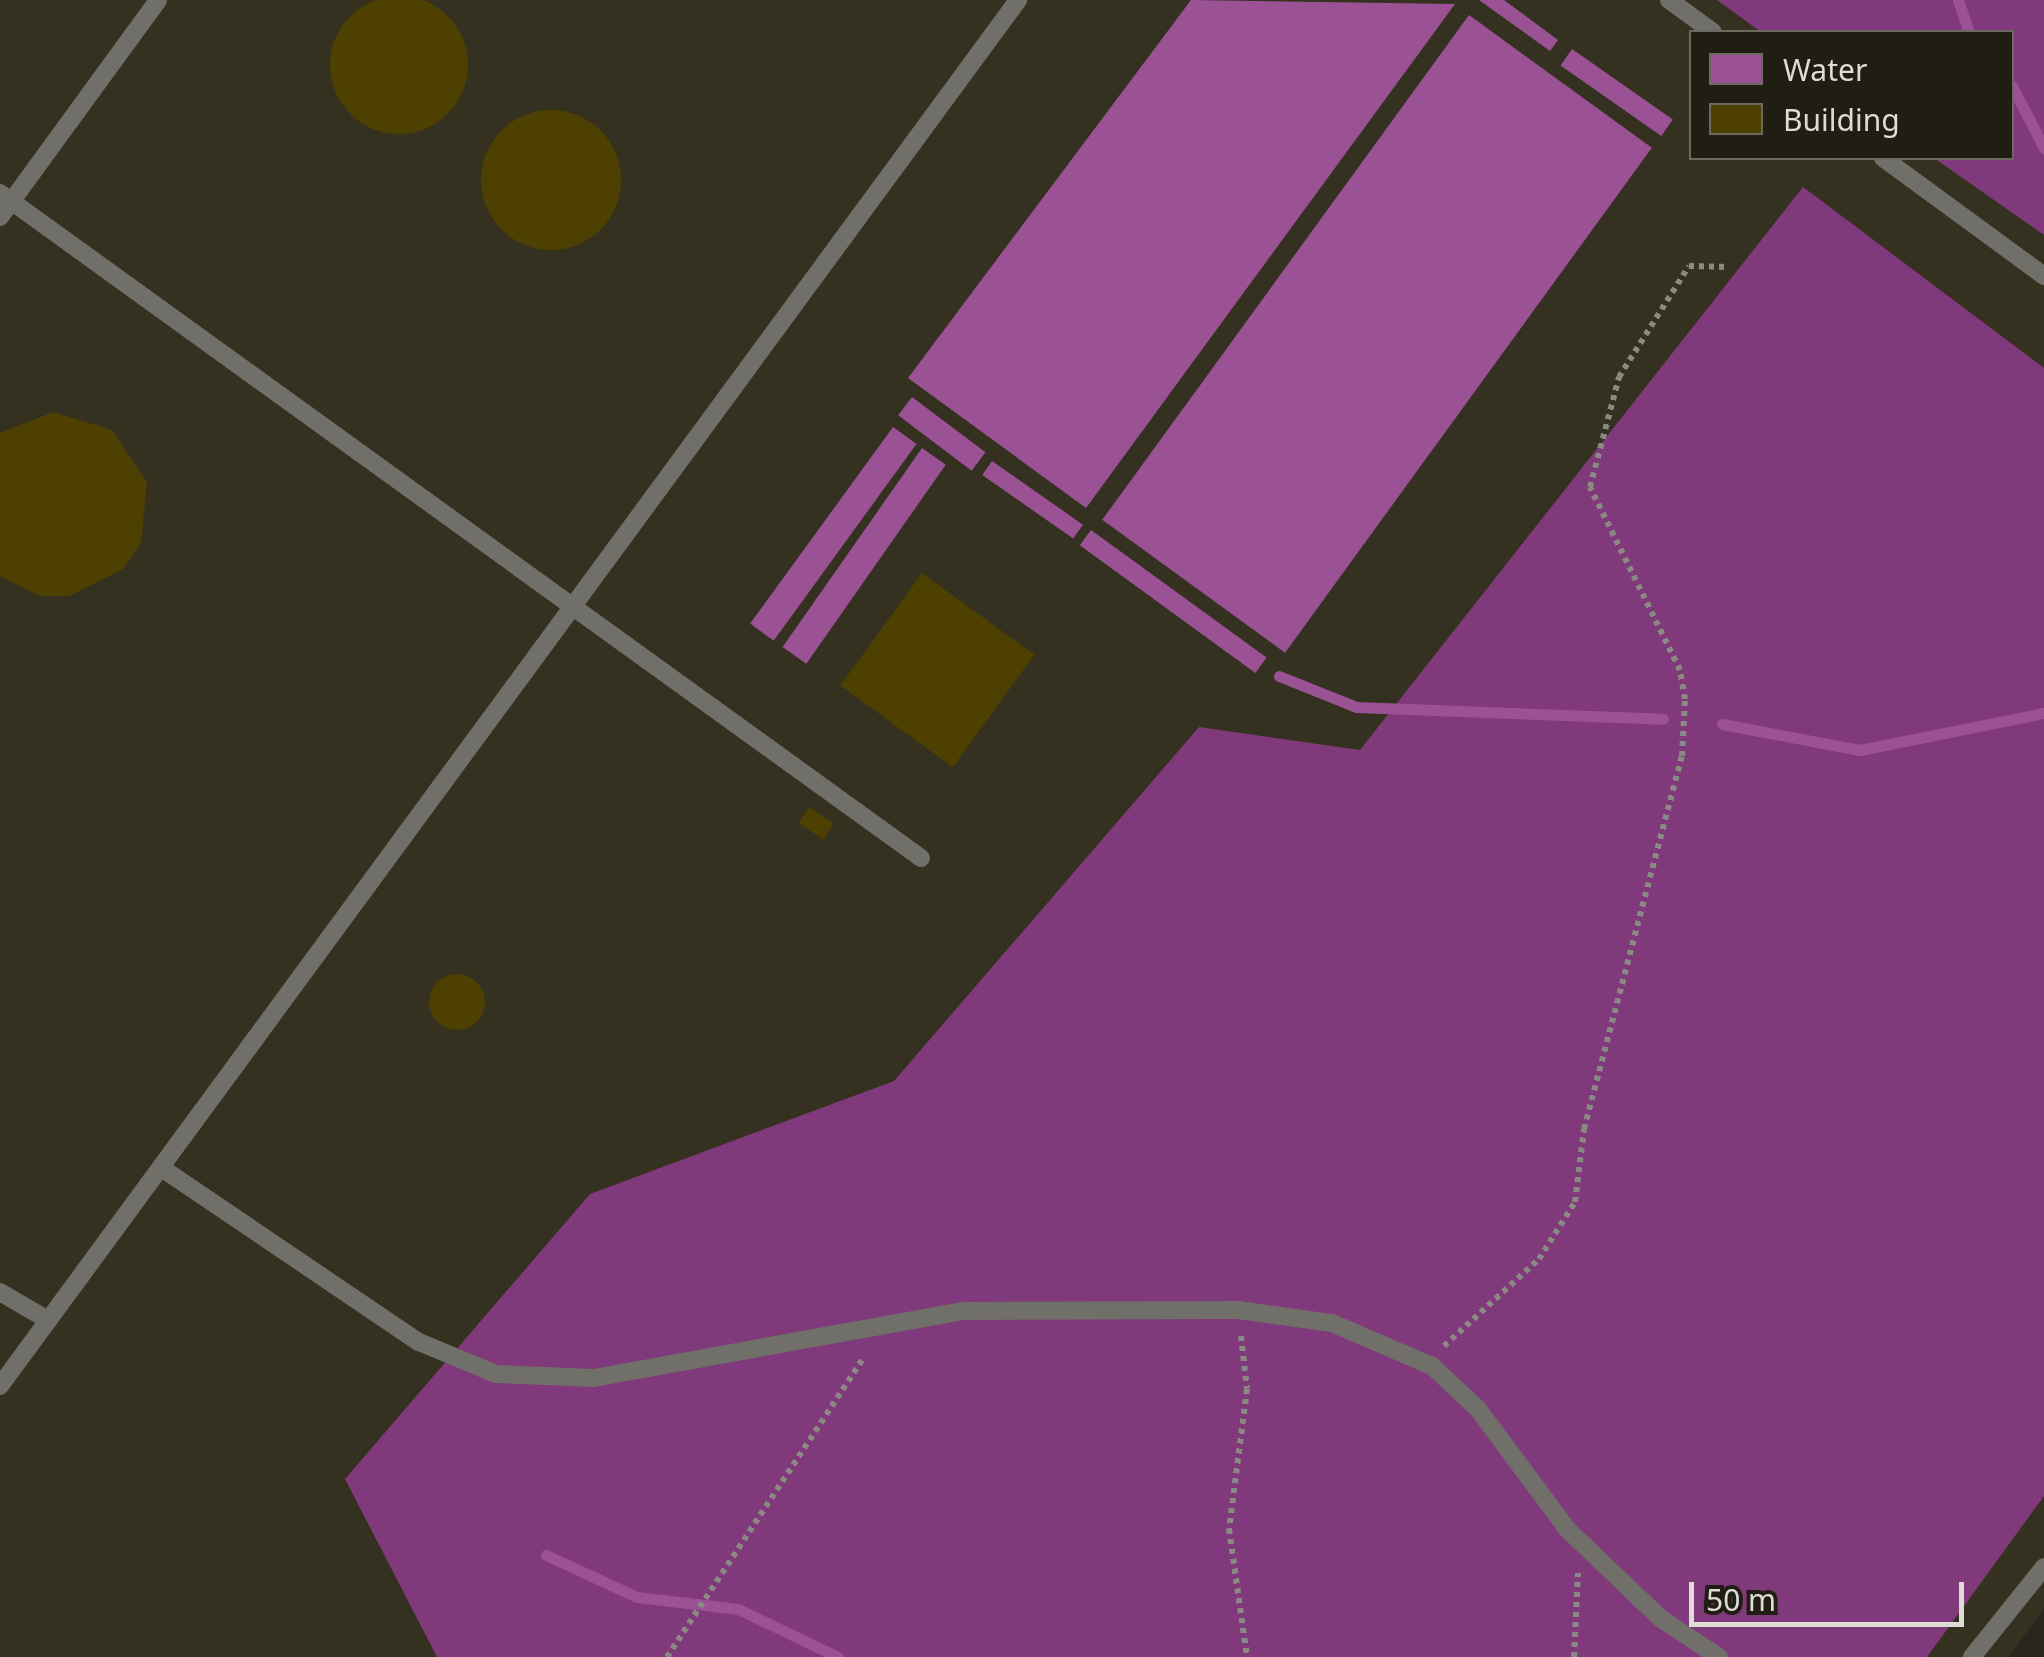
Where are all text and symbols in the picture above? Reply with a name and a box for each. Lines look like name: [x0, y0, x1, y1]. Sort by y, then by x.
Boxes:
legend: [1689, 30, 2014, 160]
text: Water: [1783, 49, 1867, 90]
text: Building: [1783, 99, 1900, 140]
scale bar: [1694, 1562, 1969, 1624]
text: 50 m: [1706, 1579, 1776, 1620]

